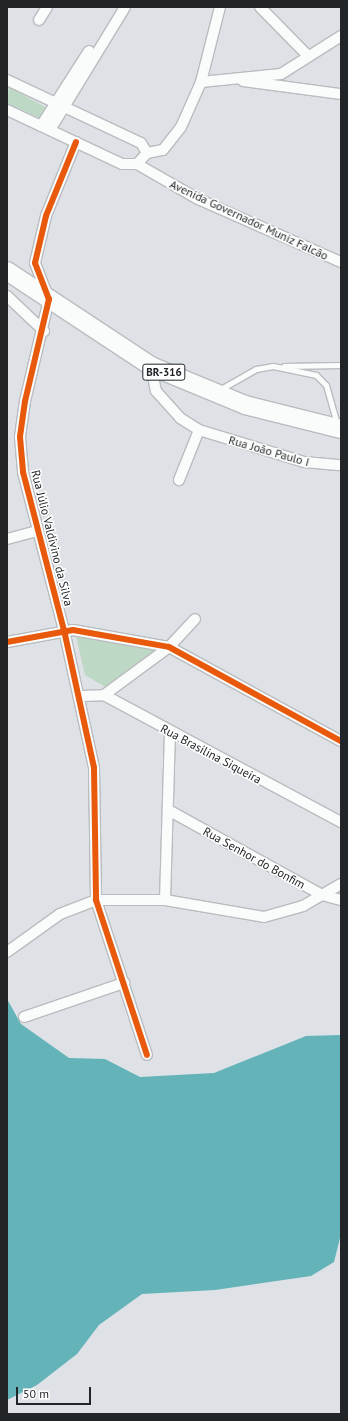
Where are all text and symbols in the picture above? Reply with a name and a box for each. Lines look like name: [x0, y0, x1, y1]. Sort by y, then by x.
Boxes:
street label: Avenida Governador Muniz Falcão: [167, 177, 331, 263]
road number: BR-316: [142, 363, 186, 381]
street label: Rua João Paulo I: [227, 433, 311, 469]
street label: Rua Júlio Valdivino da Silva: [28, 468, 76, 608]
street label: Rua Brasilina Siqueira: [158, 721, 264, 787]
street label: Rua Senhor do Bonfim: [201, 824, 307, 892]
scale bar: [18, 1379, 93, 1405]
text: 50 m: [23, 1386, 49, 1401]

